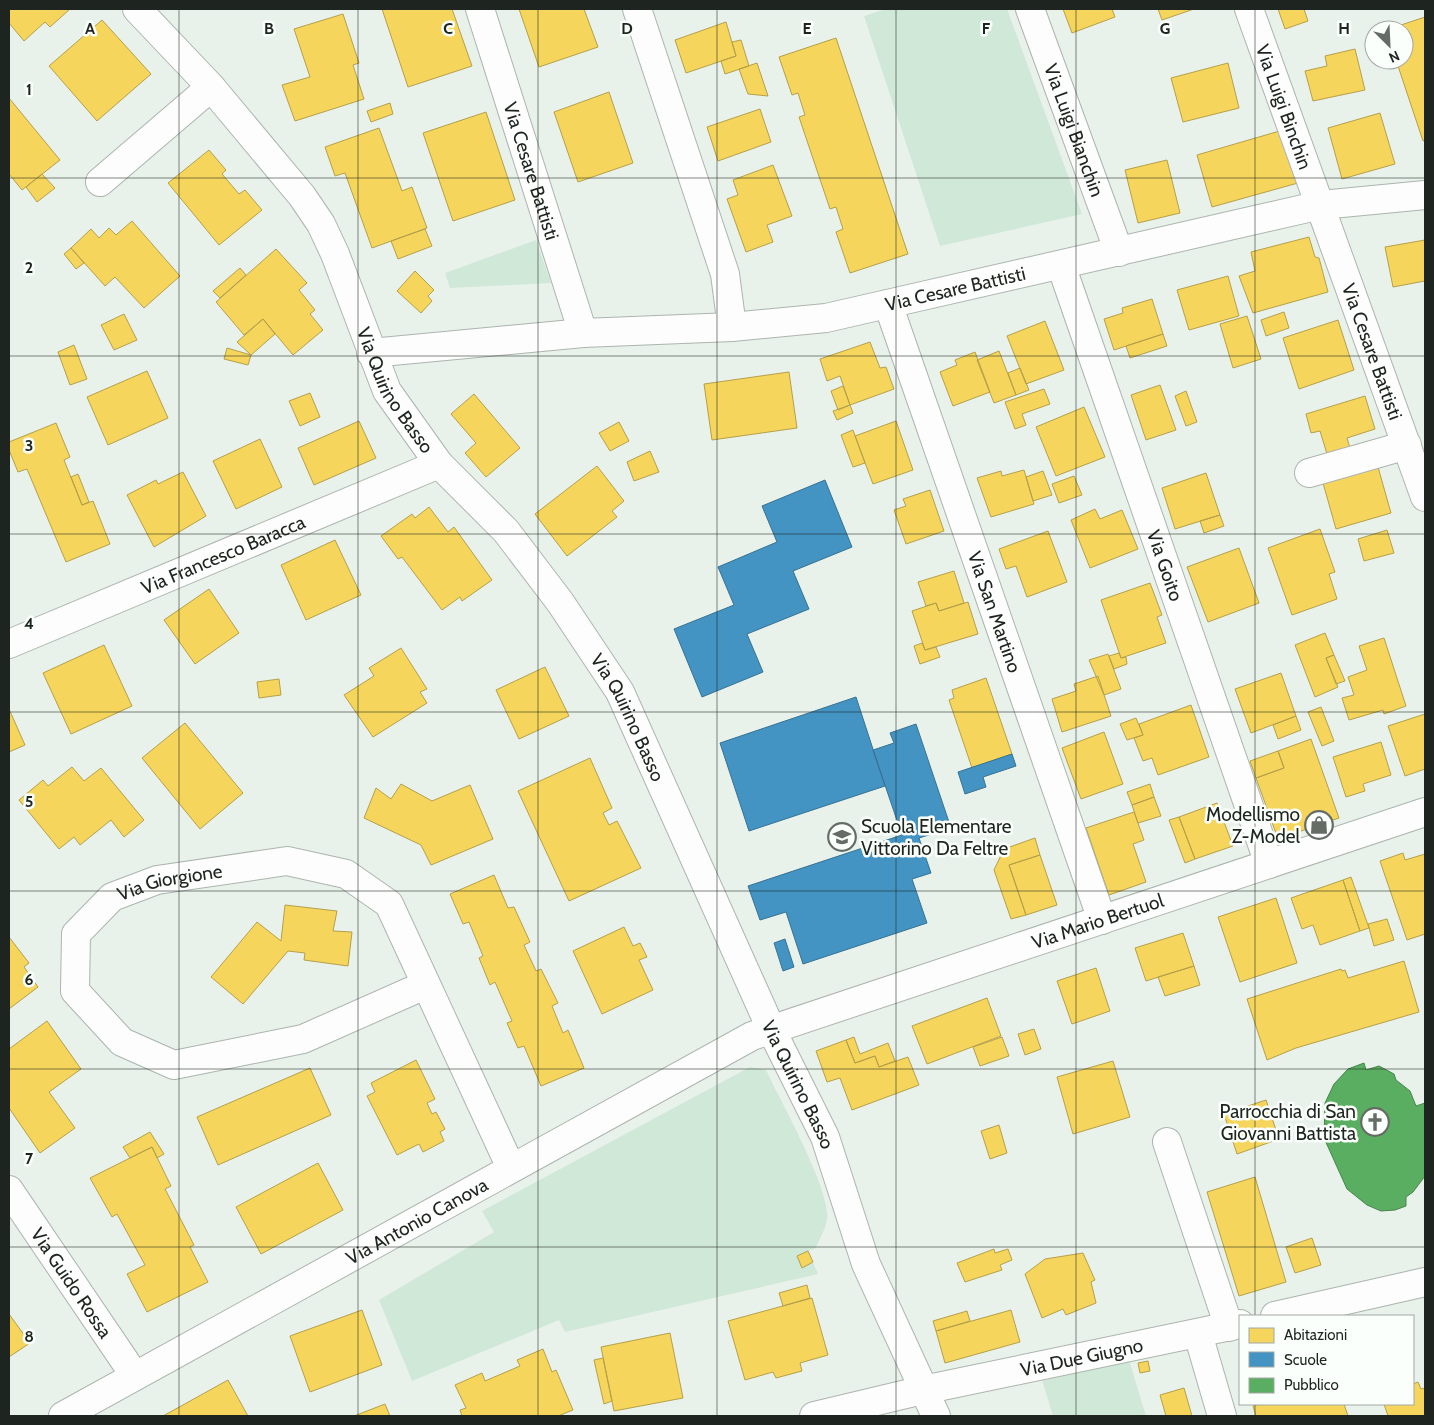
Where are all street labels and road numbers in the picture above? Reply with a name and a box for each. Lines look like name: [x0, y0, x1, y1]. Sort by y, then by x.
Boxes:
street label: Via Luigi Binchin: [1251, 41, 1317, 172]
street label: Via Luigi Bianchin: [1039, 60, 1109, 200]
street label: Via Cesare Battisti: [499, 99, 564, 243]
street label: Via Cesare Battisti: [883, 261, 1028, 316]
street label: Via Cesare Battisti: [1337, 280, 1408, 423]
street label: Via Quirino Basso: [352, 324, 439, 457]
street label: Via Francesco Baracca: [138, 510, 308, 599]
street label: Via Goito: [1142, 527, 1188, 604]
street label: Via San Martino: [963, 548, 1027, 676]
street label: Via Quirino Basso: [586, 649, 670, 785]
street label: Via Giorgione: [114, 859, 224, 906]
street label: Via Mario Bertuol: [1029, 888, 1167, 954]
street label: Via Quirino Basso: [757, 1017, 839, 1151]
street label: Via Antonio Canova: [342, 1173, 492, 1269]
street label: Via Guido Rossa: [26, 1223, 117, 1342]
street label: Via Due Giugno: [1018, 1333, 1145, 1381]

